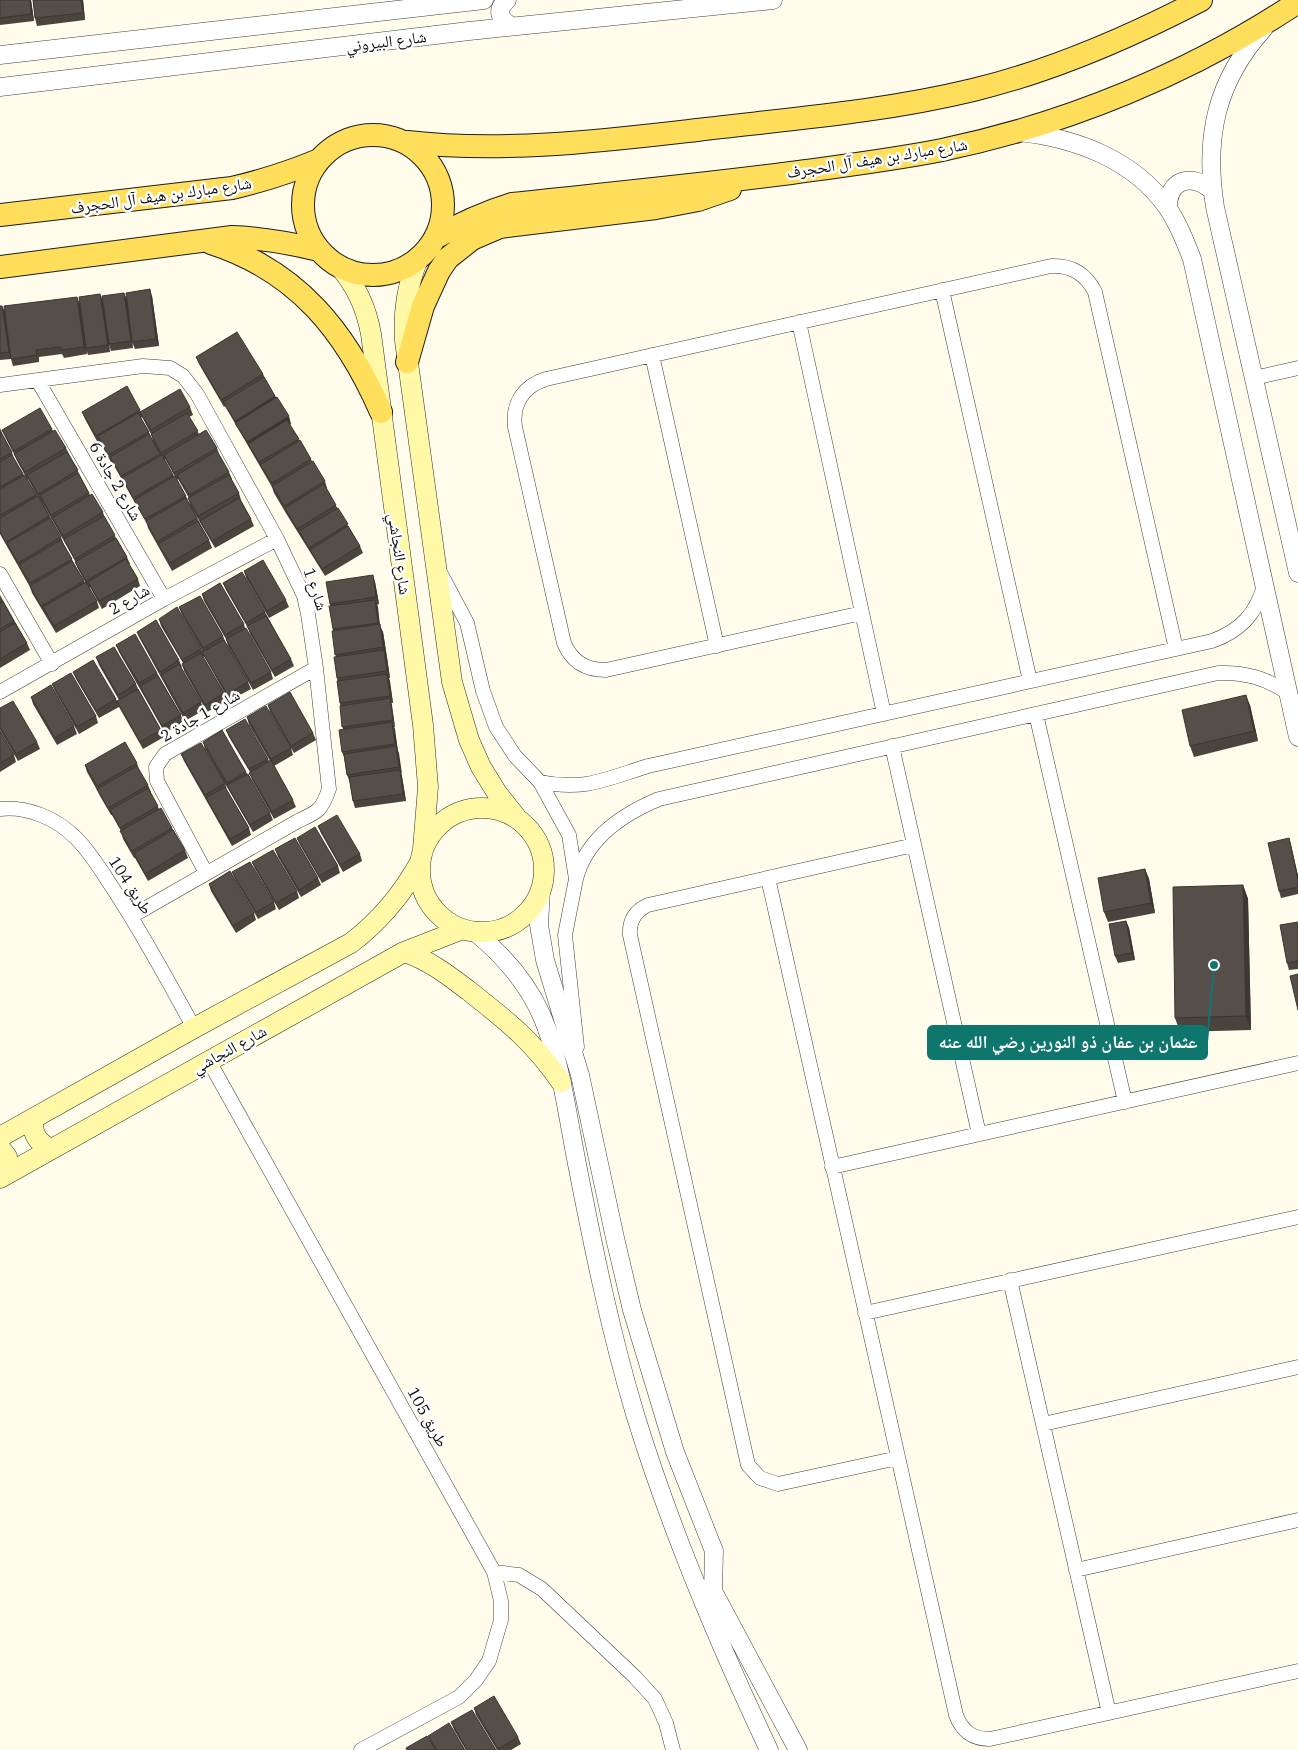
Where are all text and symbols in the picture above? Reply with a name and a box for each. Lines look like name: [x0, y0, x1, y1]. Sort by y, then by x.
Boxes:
street label: شارع البيروني: [345, 26, 428, 59]
street label: شارع مبارك بن هيف آل الحجرف: [785, 134, 969, 183]
street label: شارع مبارك بن هيف آل الحجرف: [69, 172, 253, 219]
street label: شارع 2 جادة 6: [84, 438, 147, 525]
street label: شارع النجاشي: [381, 512, 416, 597]
street label: شارع 1: [298, 565, 333, 613]
street label: شارع 2: [105, 579, 153, 619]
street label: شارع 1 جادة 2: [157, 684, 244, 747]
street label: طريق 104: [104, 852, 157, 918]
street label: شارع النجاشي: [188, 1020, 271, 1080]
callout: عثمان بن عفان ذو النورين رضي الله عنه: [928, 1026, 1207, 1059]
text: عثمان بن عفان ذو النورين رضي الله عنه: [939, 1030, 1197, 1056]
street label: طريق 105: [403, 1384, 453, 1451]

